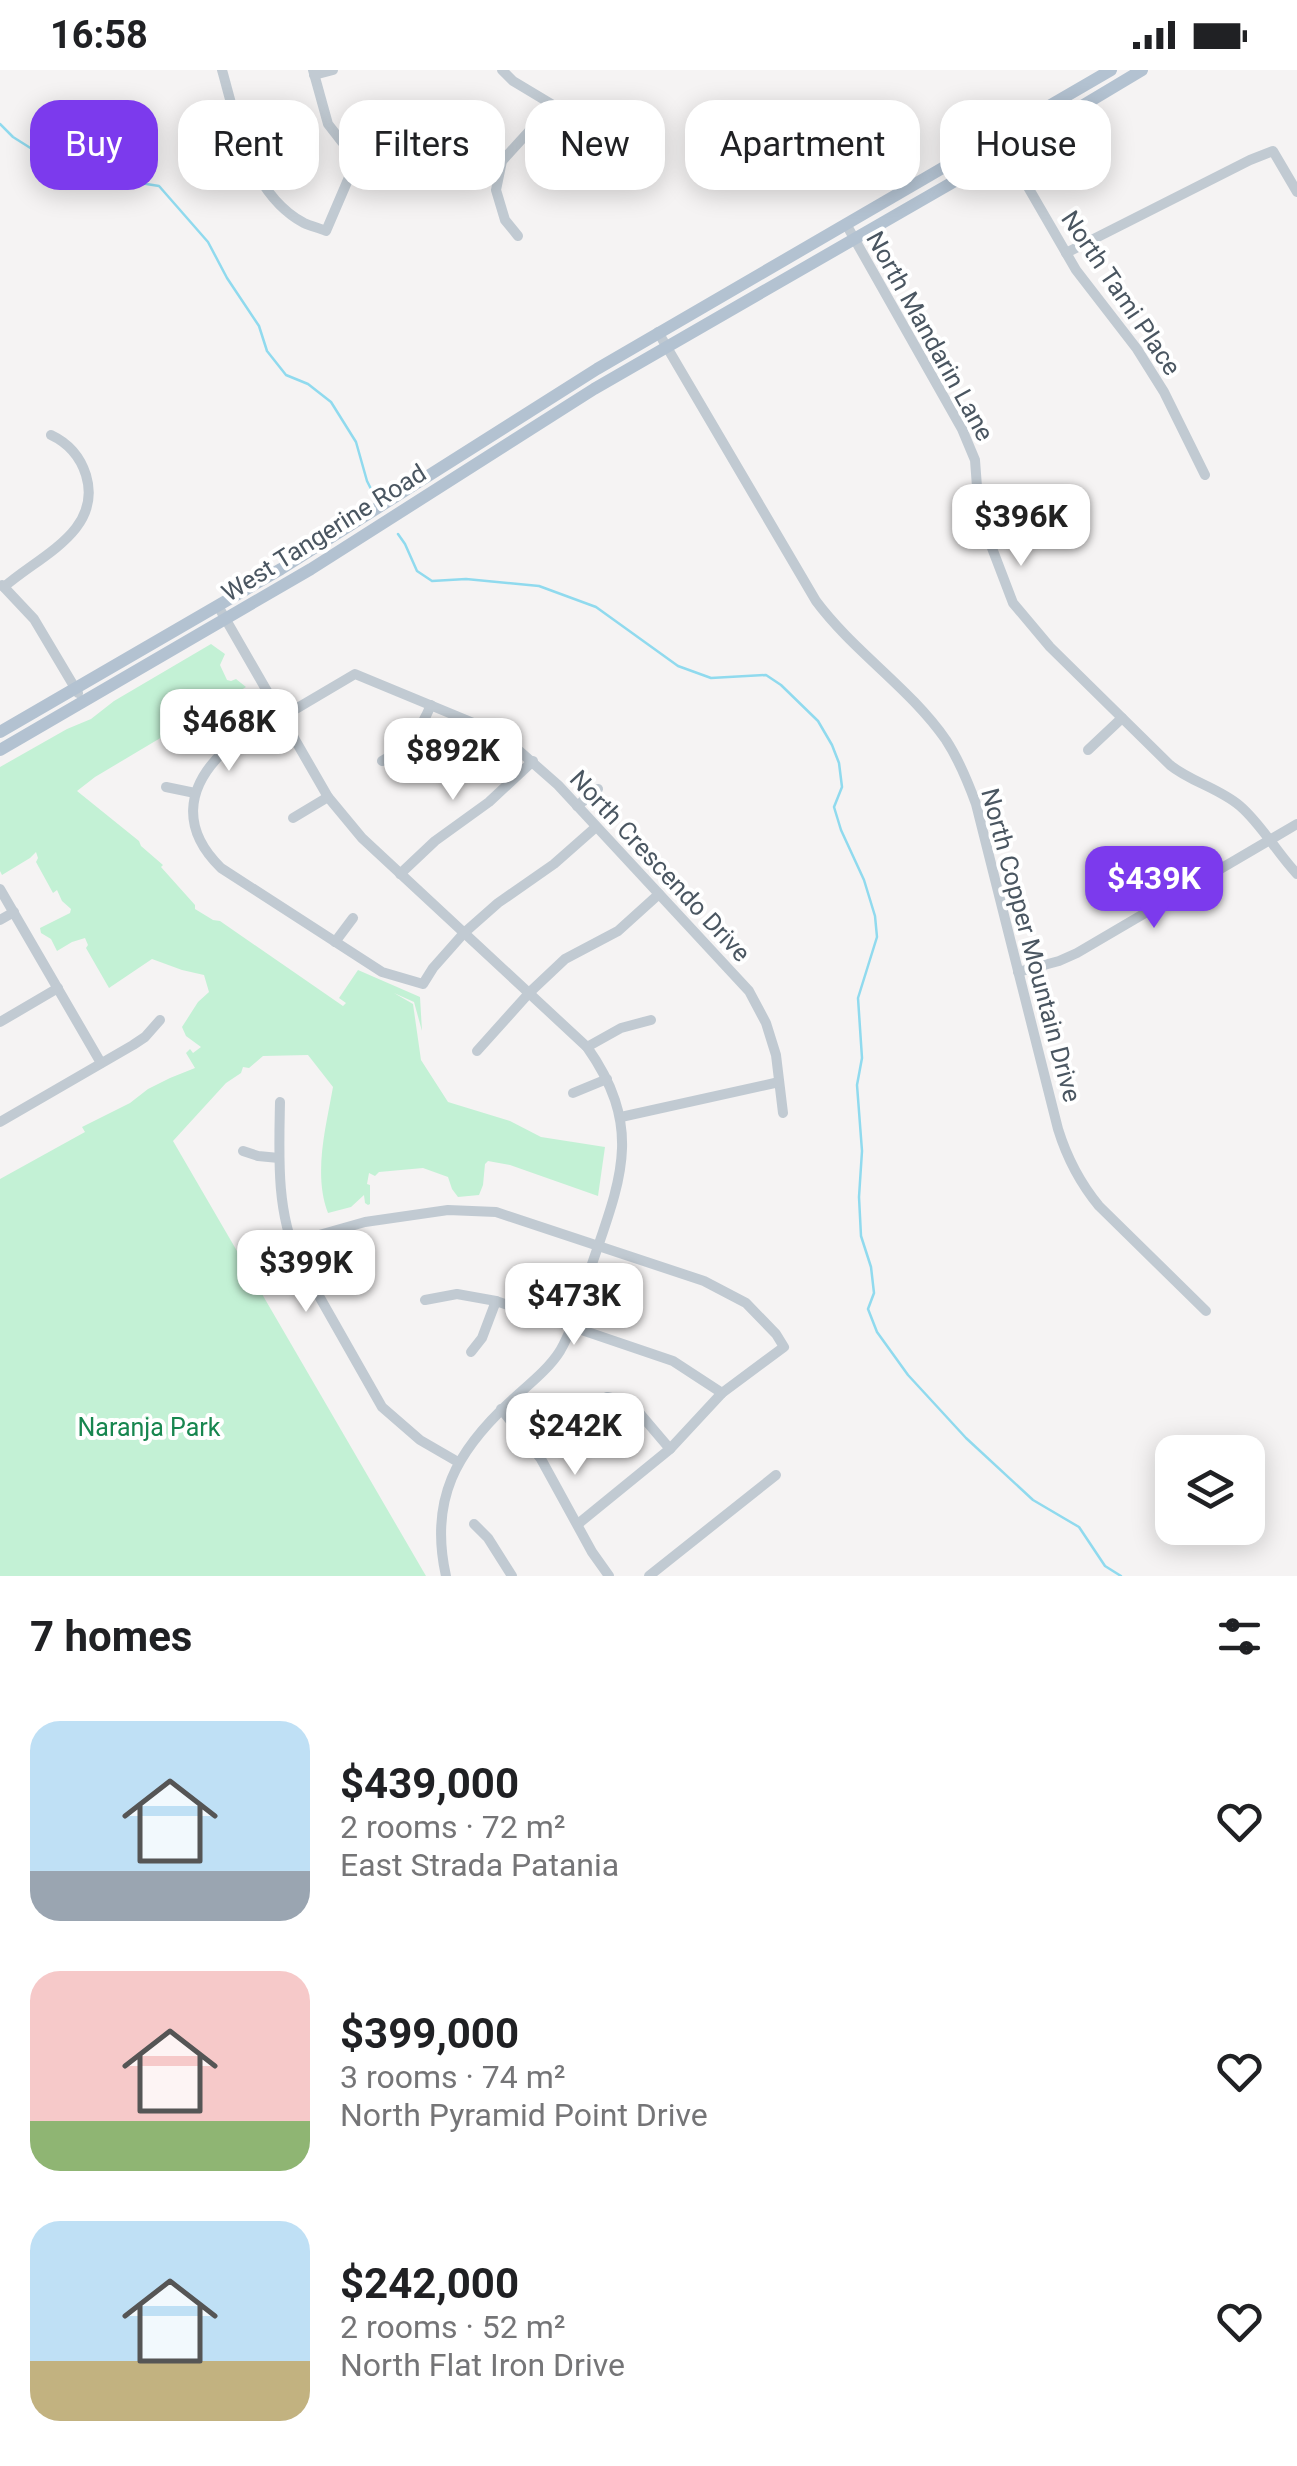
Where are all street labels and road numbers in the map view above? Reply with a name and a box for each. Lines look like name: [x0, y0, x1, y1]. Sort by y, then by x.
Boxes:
street label: North Tami Place: [1055, 205, 1187, 381]
street label: North Mandarin Lane: [860, 226, 1000, 446]
street label: West Tangerine Road: [217, 458, 431, 608]
street label: North Crescendo Drive: [564, 764, 756, 968]
street label: North Copper Mountain Drive: [975, 785, 1087, 1105]

